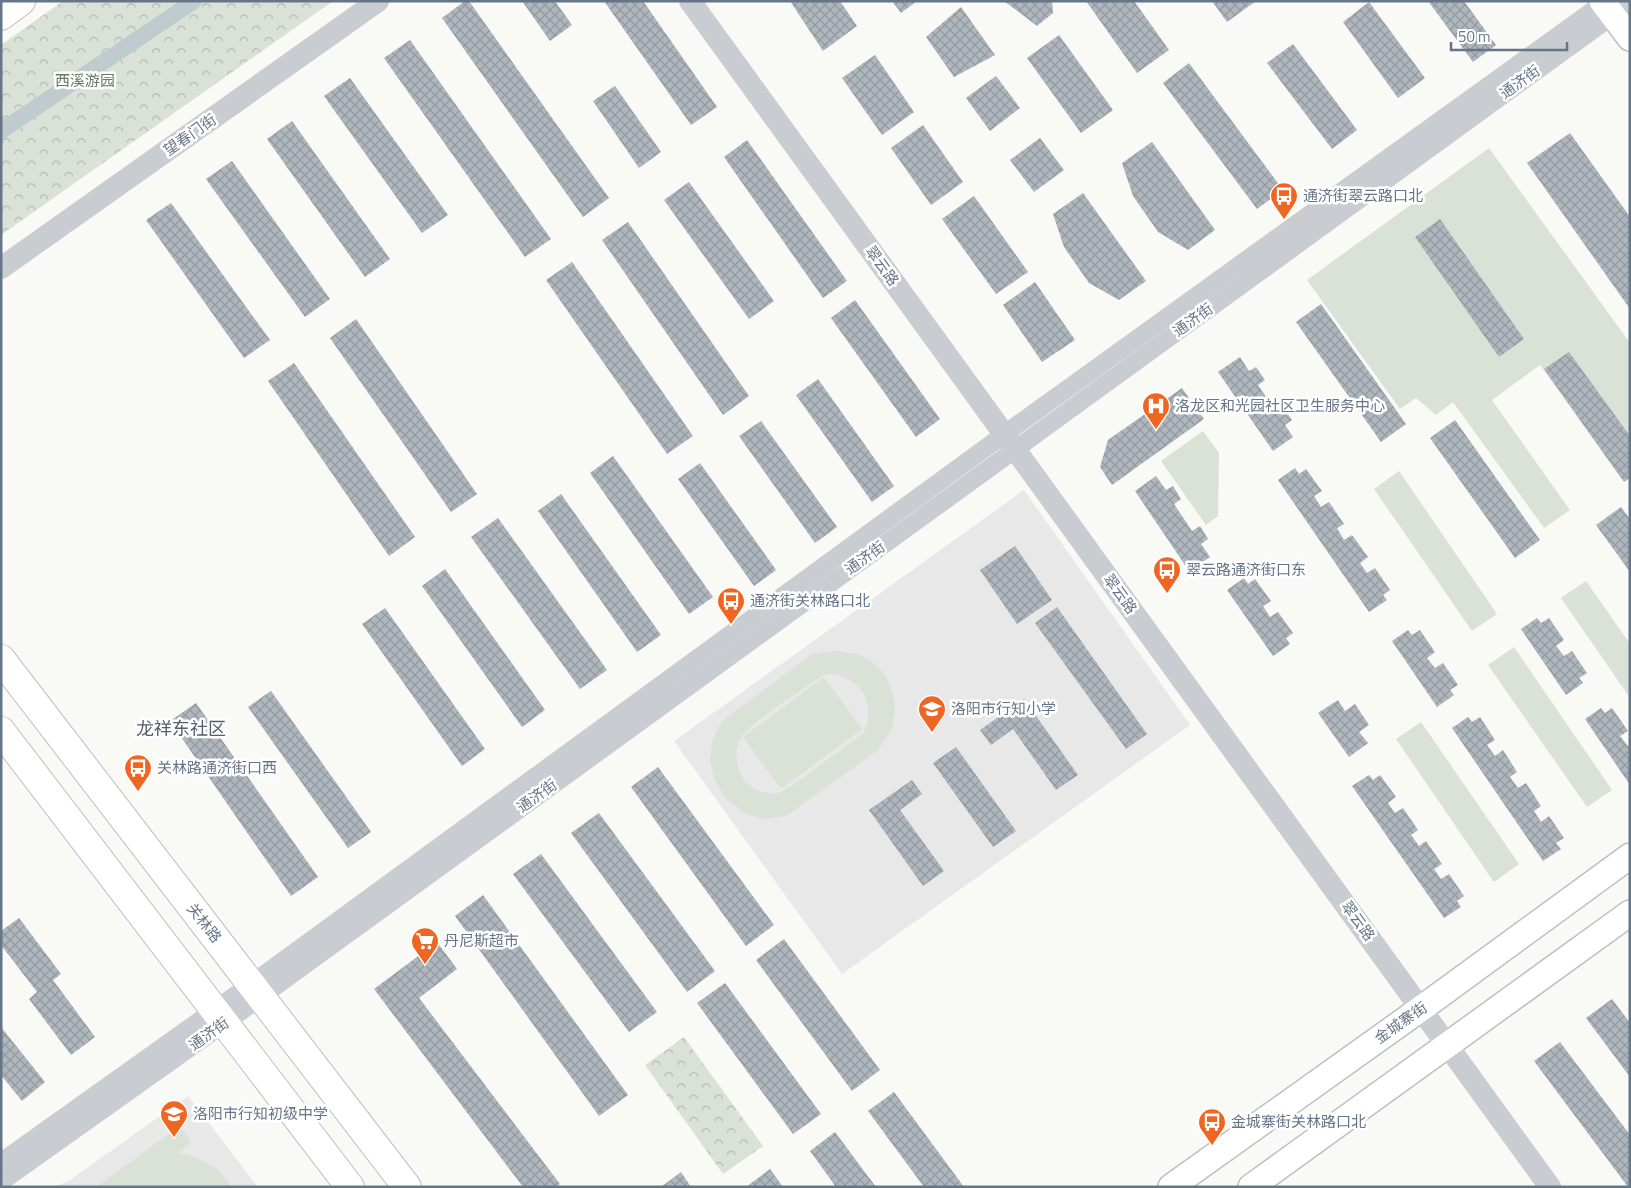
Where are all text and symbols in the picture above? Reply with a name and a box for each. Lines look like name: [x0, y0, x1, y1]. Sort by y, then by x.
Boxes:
scale bar: [1451, 20, 1567, 52]
text: 50 m: [1458, 25, 1491, 48]
street label: 通济街: [1495, 59, 1545, 104]
park label: 西溪游园: [55, 69, 115, 92]
street label: 望春门街: [159, 108, 221, 161]
bus stop icon: 通济街翠云路口北: [1269, 181, 1299, 220]
place label: 通济街翠云路口北: [1303, 184, 1423, 207]
street label: 翠云路: [860, 241, 905, 291]
street label: 通济街: [1168, 297, 1218, 342]
hospital icon: 洛龙区和光园社区卫生服务中心: [1141, 391, 1171, 430]
place label: 洛龙区和光园社区卫生服务中心: [1175, 394, 1385, 417]
street label: 通济街: [840, 535, 890, 580]
bus stop icon: 翠云路通济街口东: [1152, 555, 1182, 594]
place label: 翠云路通济街口东: [1186, 558, 1306, 581]
street label: 翠云路: [1098, 569, 1143, 619]
bus stop icon: 通济街关林路口北: [716, 586, 746, 625]
place label: 通济街关林路口北: [750, 589, 870, 612]
school or university icon: 洛阳市行知小学: [917, 694, 947, 733]
place label: 洛阳市行知小学: [951, 697, 1056, 720]
district label: 龙祥东社区: [136, 715, 226, 742]
bus stop icon: 关林路通济街口西: [123, 753, 153, 792]
place label: 关林路通济街口西: [157, 756, 277, 779]
street label: 通济街: [512, 773, 562, 818]
street label: 翠云路: [1336, 896, 1381, 946]
street label: 关林路: [181, 898, 227, 948]
supermarket icon: 丹尼斯超市: [410, 926, 440, 965]
place label: 丹尼斯超市: [444, 929, 519, 952]
street label: 金城寨街: [1370, 996, 1432, 1049]
street label: 通济街: [184, 1011, 234, 1056]
school or university icon: 洛阳市行知初级中学: [159, 1099, 189, 1138]
place label: 洛阳市行知初级中学: [193, 1102, 328, 1125]
bus stop icon: 金城寨街关林路口北: [1197, 1107, 1227, 1146]
place label: 金城寨街关林路口北: [1231, 1110, 1366, 1133]

